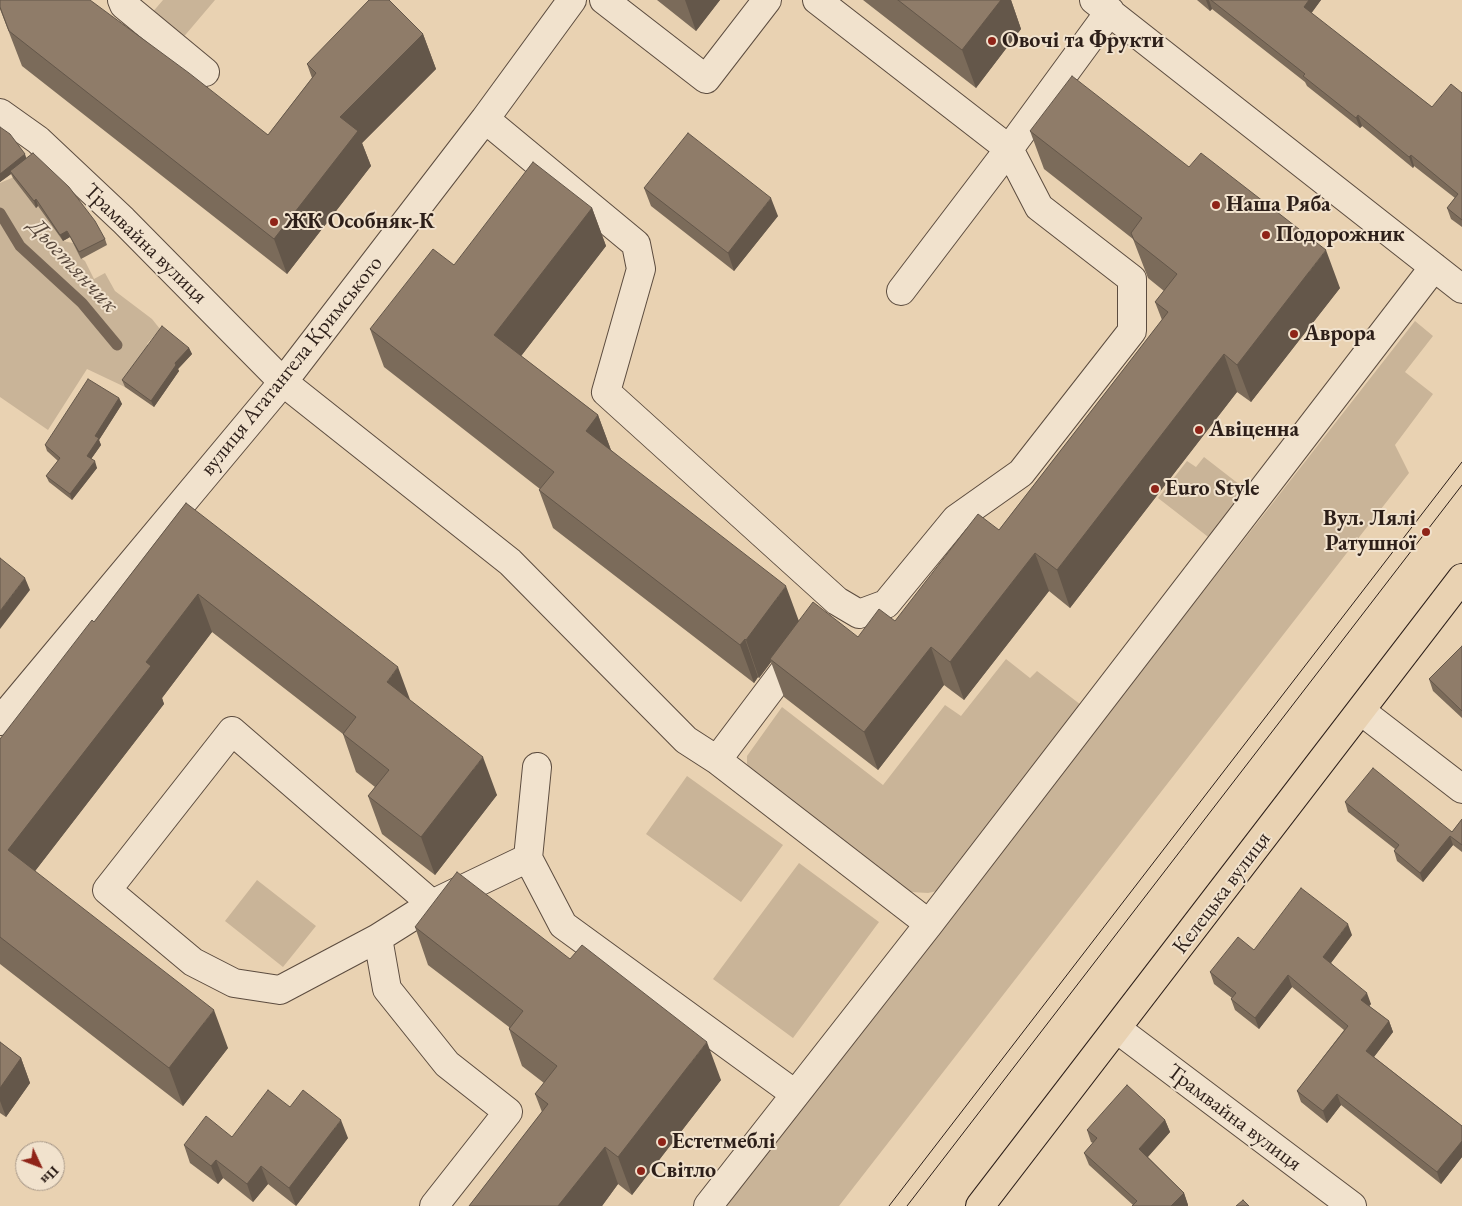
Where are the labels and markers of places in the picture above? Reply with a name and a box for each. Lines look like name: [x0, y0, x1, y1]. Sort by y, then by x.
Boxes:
place label: Овочі та Фрукти: [1002, 28, 1164, 54]
marker: Овочі та Фрукти: [986, 35, 998, 47]
place label: Наша Ряба: [1226, 192, 1331, 218]
marker: Наша Ряба: [1210, 199, 1222, 211]
place label: ЖК Особняк-К: [284, 209, 435, 235]
marker: ЖК Особняк-К: [268, 216, 280, 228]
place label: Подорожник: [1276, 222, 1405, 248]
marker: Подорожник: [1260, 229, 1272, 241]
place label: Аврора: [1304, 321, 1375, 347]
marker: Аврора: [1288, 328, 1300, 340]
place label: Авіценна: [1209, 417, 1299, 443]
marker: Авіценна: [1193, 424, 1205, 436]
place label: Euro Style: [1165, 476, 1259, 502]
marker: Euro Style: [1149, 483, 1161, 495]
place label: Вул. Лялі Ратушної: [1323, 506, 1416, 558]
marker: Вул. Лялі Ратушної: [1420, 526, 1432, 538]
place label: Естетмеблі: [672, 1129, 776, 1155]
marker: Естетмеблі: [656, 1136, 668, 1148]
place label: Світло: [651, 1158, 716, 1184]
marker: Світло: [635, 1165, 647, 1177]

